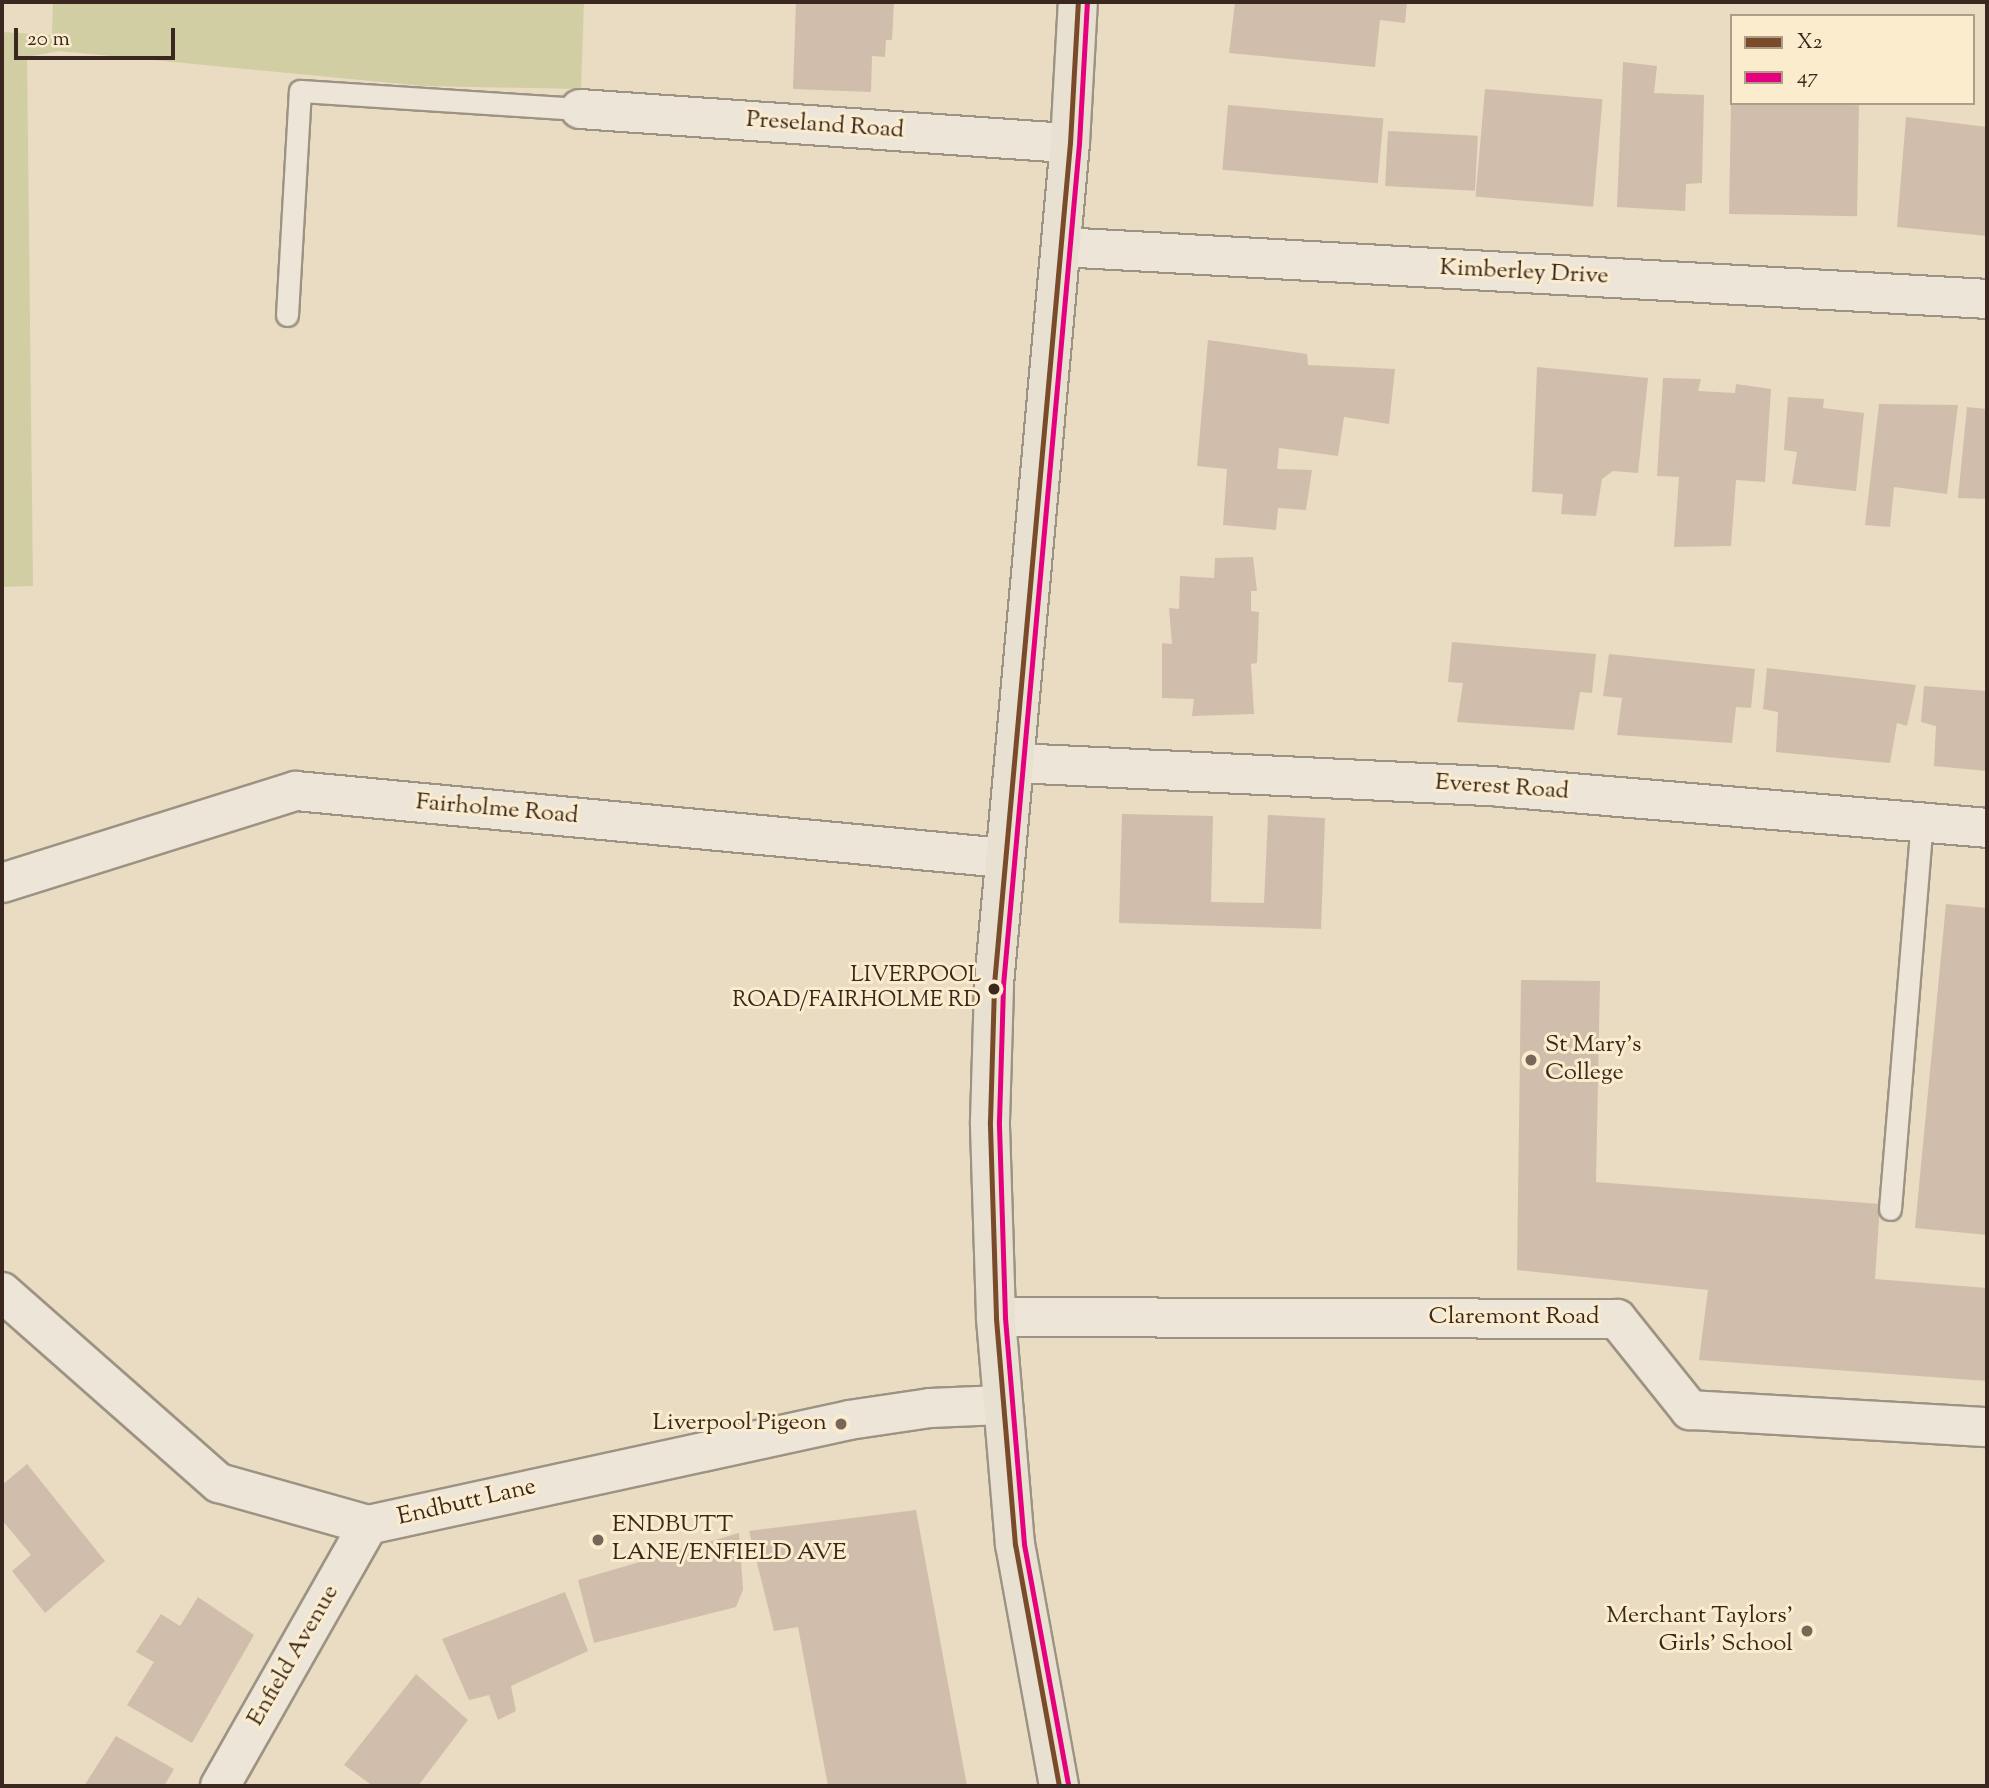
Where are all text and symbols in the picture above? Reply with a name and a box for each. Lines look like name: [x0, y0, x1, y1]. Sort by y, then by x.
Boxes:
scale bar: [18, 14, 178, 58]
legend: [1730, 14, 1975, 105]
text: 20 m: [27, 25, 70, 55]
text: X2: [1797, 28, 1823, 58]
text: 47: [1797, 63, 1818, 93]
street label: Preseland Road: [745, 106, 905, 146]
street label: Kimberley Drive: [1439, 254, 1609, 292]
street label: Everest Road: [1434, 769, 1570, 807]
street label: Fairholme Road: [415, 789, 579, 831]
place label: LIVERPOOL ROAD/FAIRHOLME RD: [732, 963, 981, 1014]
marker: LIVERPOOL ROAD/FAIRHOLME RD: [987, 982, 1001, 996]
place label: St Mary's College: [1545, 1032, 1641, 1088]
marker: St Mary's College: [1523, 1052, 1539, 1068]
street label: Claremont Road: [1429, 1304, 1599, 1332]
place label: Liverpool Pigeon: [653, 1410, 827, 1438]
marker: Liverpool Pigeon: [833, 1416, 849, 1432]
street label: Endbutt Lane: [395, 1473, 539, 1533]
place label: ENDBUTT LANE/ENFIELD AVE: [612, 1512, 847, 1568]
marker: ENDBUTT LANE/ENFIELD AVE: [590, 1532, 606, 1548]
street label: Enfield Avenue: [242, 1580, 346, 1732]
place label: Merchant Taylors' Girls' School: [1606, 1603, 1793, 1659]
marker: Merchant Taylors' Girls' School: [1799, 1623, 1815, 1639]

